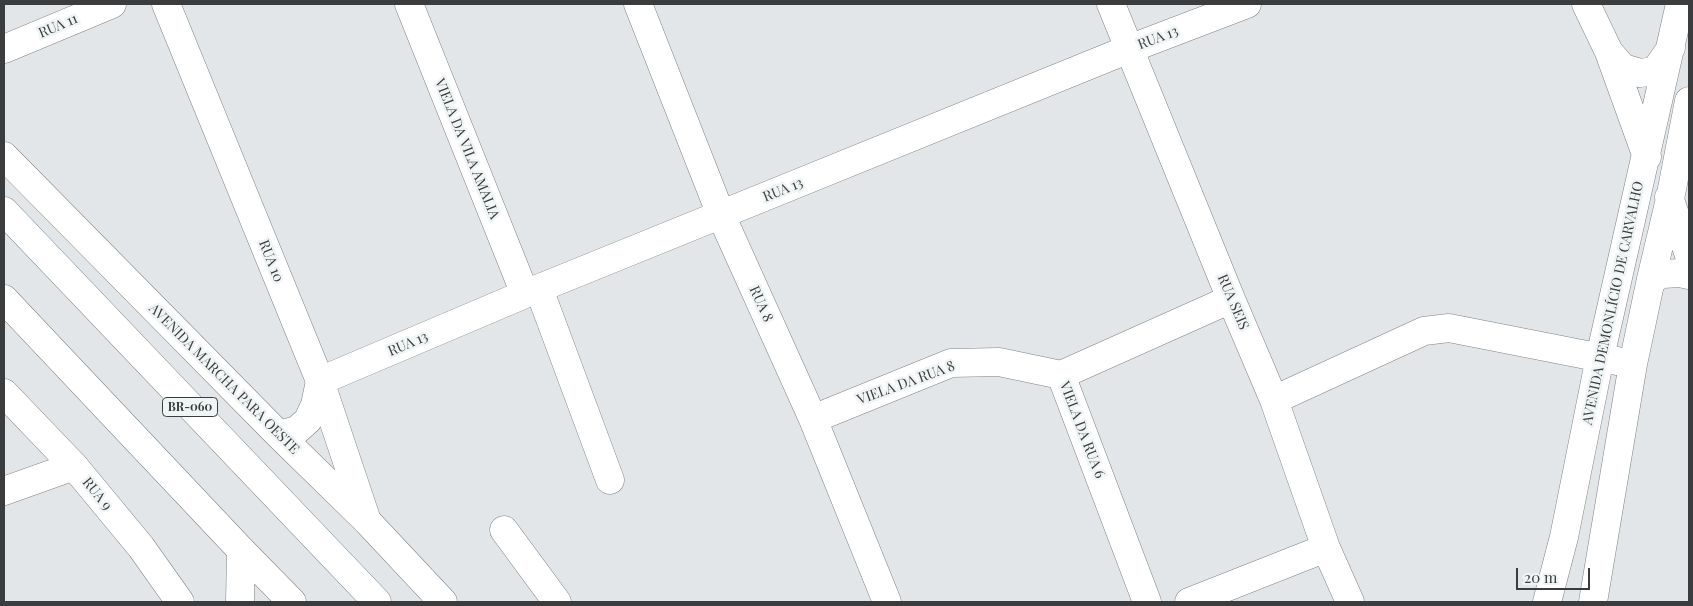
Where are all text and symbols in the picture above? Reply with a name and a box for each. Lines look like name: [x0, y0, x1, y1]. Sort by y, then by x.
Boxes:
street label: RUA 11: [36, 10, 80, 42]
street label: RUA 13: [1136, 23, 1180, 53]
street label: VIELA DA VILA AMALIA: [431, 76, 503, 222]
street label: RUA 13: [761, 174, 805, 206]
street label: AVENIDA DEMONLÍCIO DE CARVALHO: [1579, 180, 1647, 426]
street label: RUA 10: [255, 237, 287, 285]
street label: RUA SEIS: [1214, 272, 1252, 332]
street label: RUA 8: [746, 283, 776, 325]
street label: AVENIDA MARCHA PARA OESTE: [145, 300, 303, 458]
street label: RUA 13: [386, 328, 430, 360]
street label: VIELA DA RUA 8: [855, 358, 957, 408]
street label: VIELA DA RUA 6: [1056, 379, 1108, 481]
road number: BR-060: [162, 398, 218, 417]
street label: RUA 9: [79, 474, 115, 514]
scale bar: [1518, 558, 1592, 590]
text: 20 m: [1524, 567, 1557, 587]

